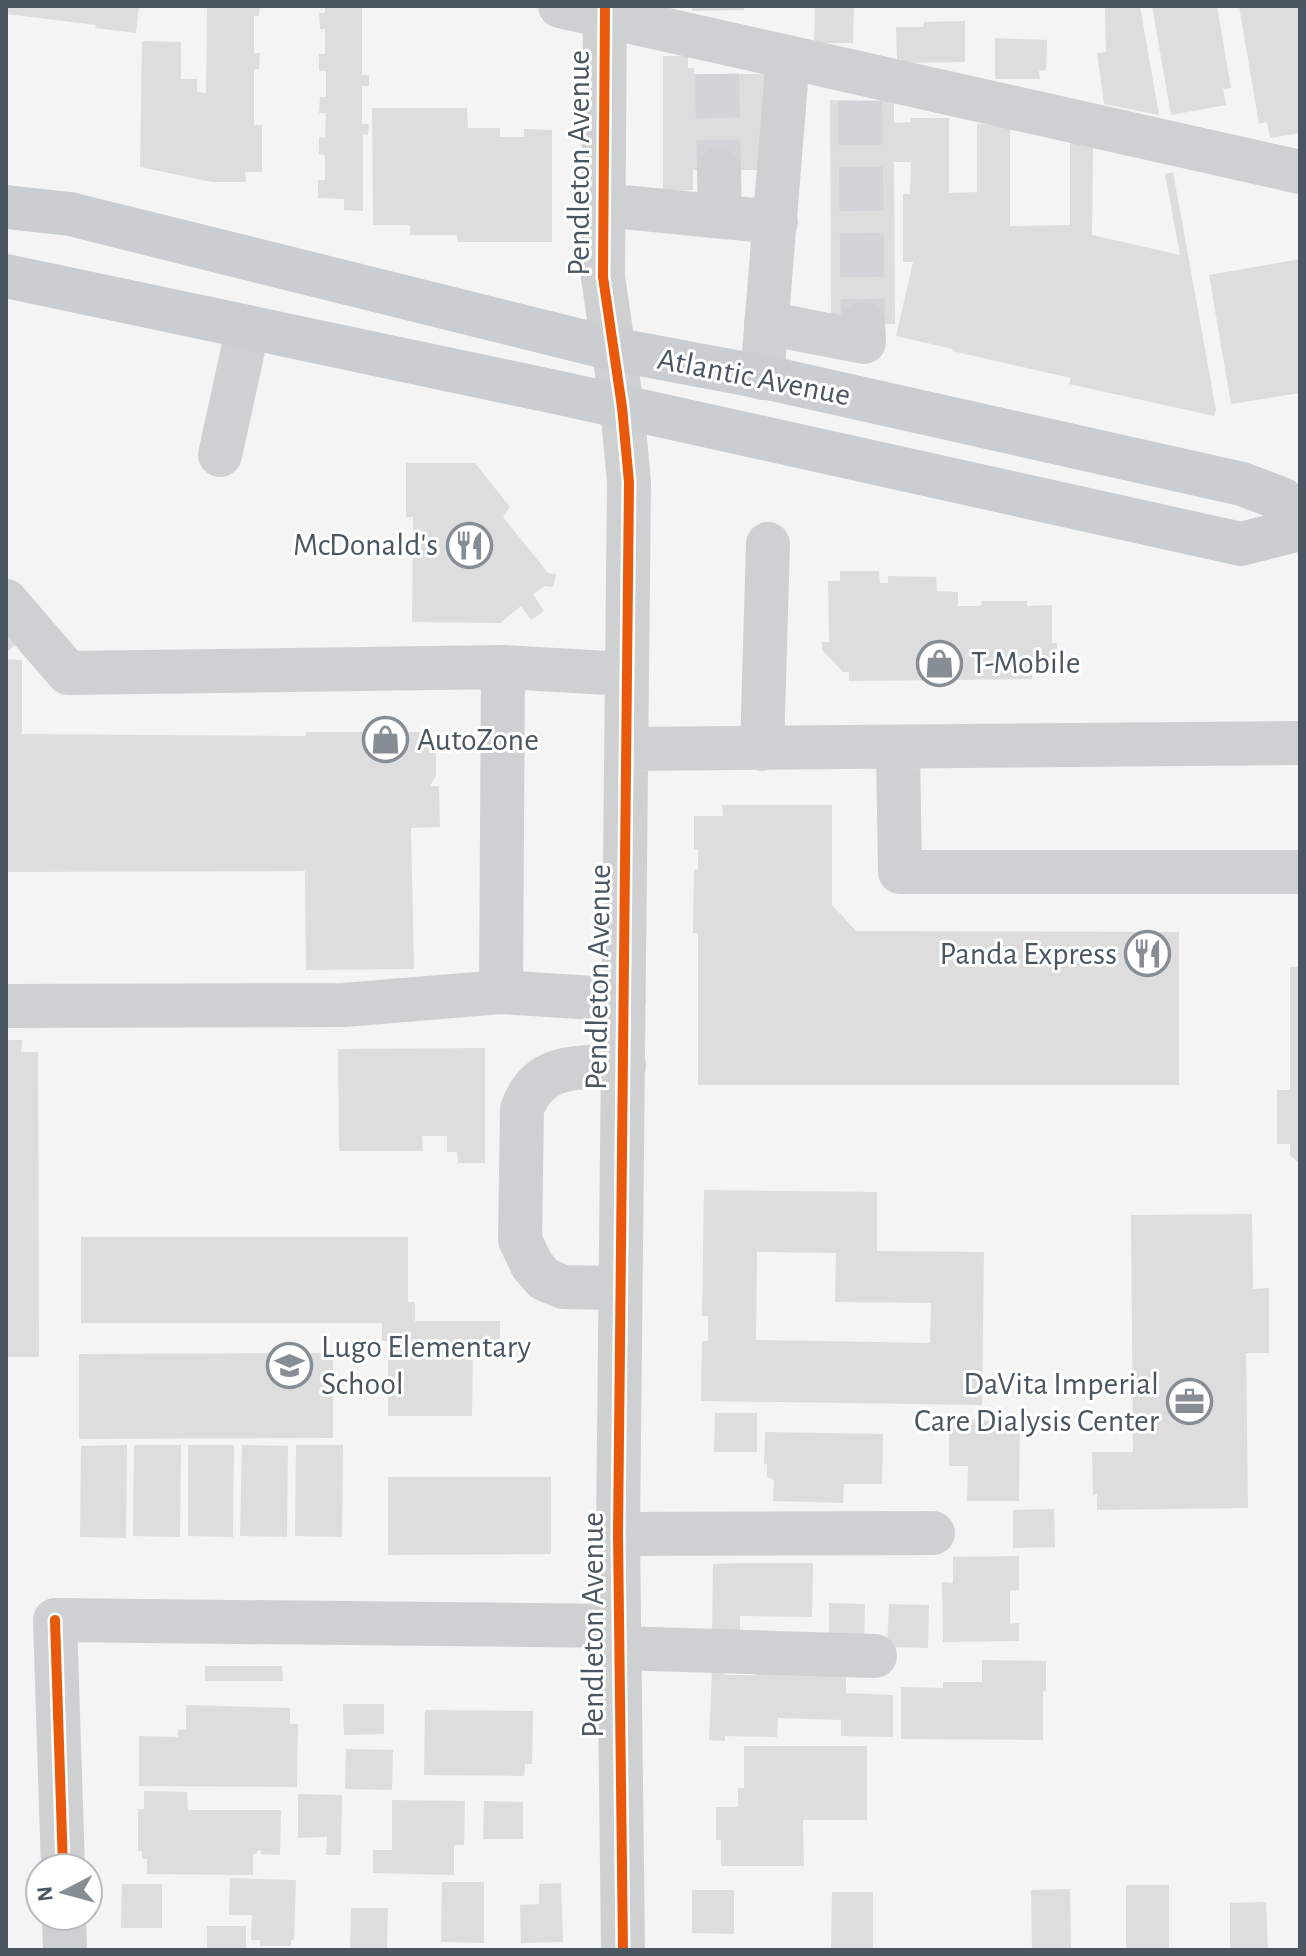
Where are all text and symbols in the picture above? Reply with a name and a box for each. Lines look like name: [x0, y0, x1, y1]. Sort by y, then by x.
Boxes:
street label: Pendleton Avenue: [563, 50, 595, 276]
street label: Atlantic Avenue: [655, 343, 853, 411]
restaurant icon: McDonald's: [445, 521, 493, 569]
place label: McDonald's: [293, 529, 438, 561]
shop icon: T-Mobile: [916, 639, 964, 687]
place label: T-Mobile: [971, 647, 1080, 679]
shop icon: AutoZone: [362, 716, 410, 764]
place label: AutoZone: [417, 724, 539, 756]
street label: Pendleton Avenue: [580, 864, 616, 1090]
restaurant icon: Panda Express: [1124, 930, 1172, 978]
place label: Panda Express: [940, 938, 1117, 970]
place label: Lugo Elementary School: [321, 1331, 531, 1400]
school or university icon: Lugo Elementary School: [266, 1341, 314, 1389]
place label: DaVita Imperial Care Dialysis Center: [914, 1368, 1160, 1437]
office icon: DaVita Imperial Care Dialysis Center: [1166, 1378, 1214, 1426]
street label: Pendleton Avenue: [577, 1512, 609, 1738]
north arrow: [24, 1852, 104, 1932]
text: N: [33, 1885, 57, 1903]

